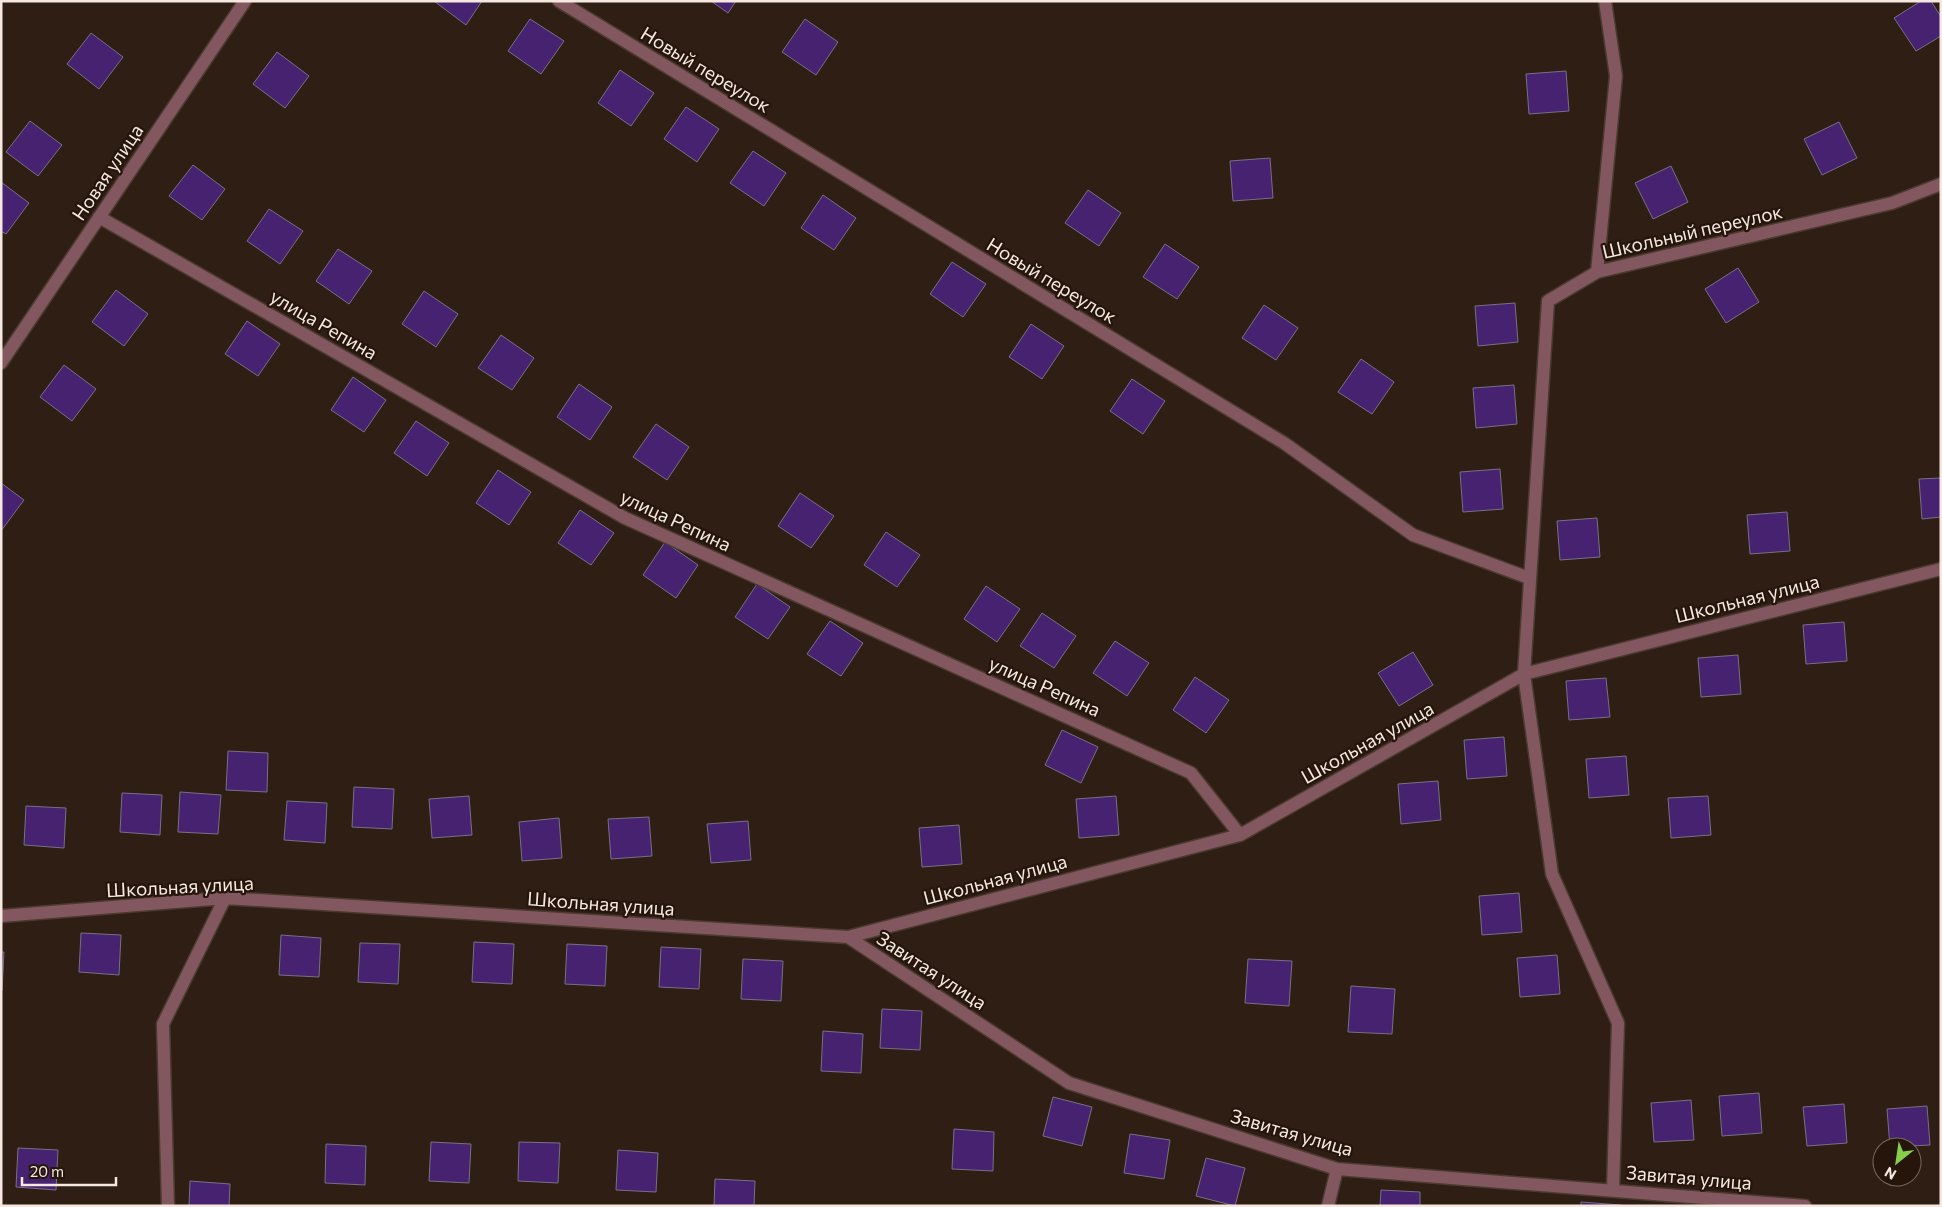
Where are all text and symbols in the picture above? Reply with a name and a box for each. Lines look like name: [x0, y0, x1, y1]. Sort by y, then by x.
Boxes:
street label: Новый переулок: [637, 21, 775, 117]
street label: Новая улица: [66, 120, 148, 224]
street label: Школьный переулок: [1600, 199, 1784, 263]
street label: Новый переулок: [983, 232, 1121, 328]
street label: улица Репина: [266, 284, 382, 364]
street label: улица Репина: [617, 484, 735, 556]
street label: Школьная улица: [1673, 569, 1821, 627]
street label: улица Репина: [986, 651, 1104, 721]
street label: Школьная улица: [1297, 696, 1437, 788]
street label: Школьная улица: [921, 849, 1069, 909]
street label: Школьная улица: [106, 871, 254, 901]
street label: Школьная улица: [526, 886, 676, 920]
street label: Завитая улица: [873, 926, 991, 1014]
street label: Завитая улица: [1228, 1104, 1356, 1160]
north arrow: [1872, 1137, 1922, 1187]
scale bar: [22, 1154, 116, 1186]
street label: Завитая улица: [1625, 1160, 1753, 1194]
text: 20 m: [30, 1162, 64, 1180]
text: N: [1881, 1164, 1899, 1184]

